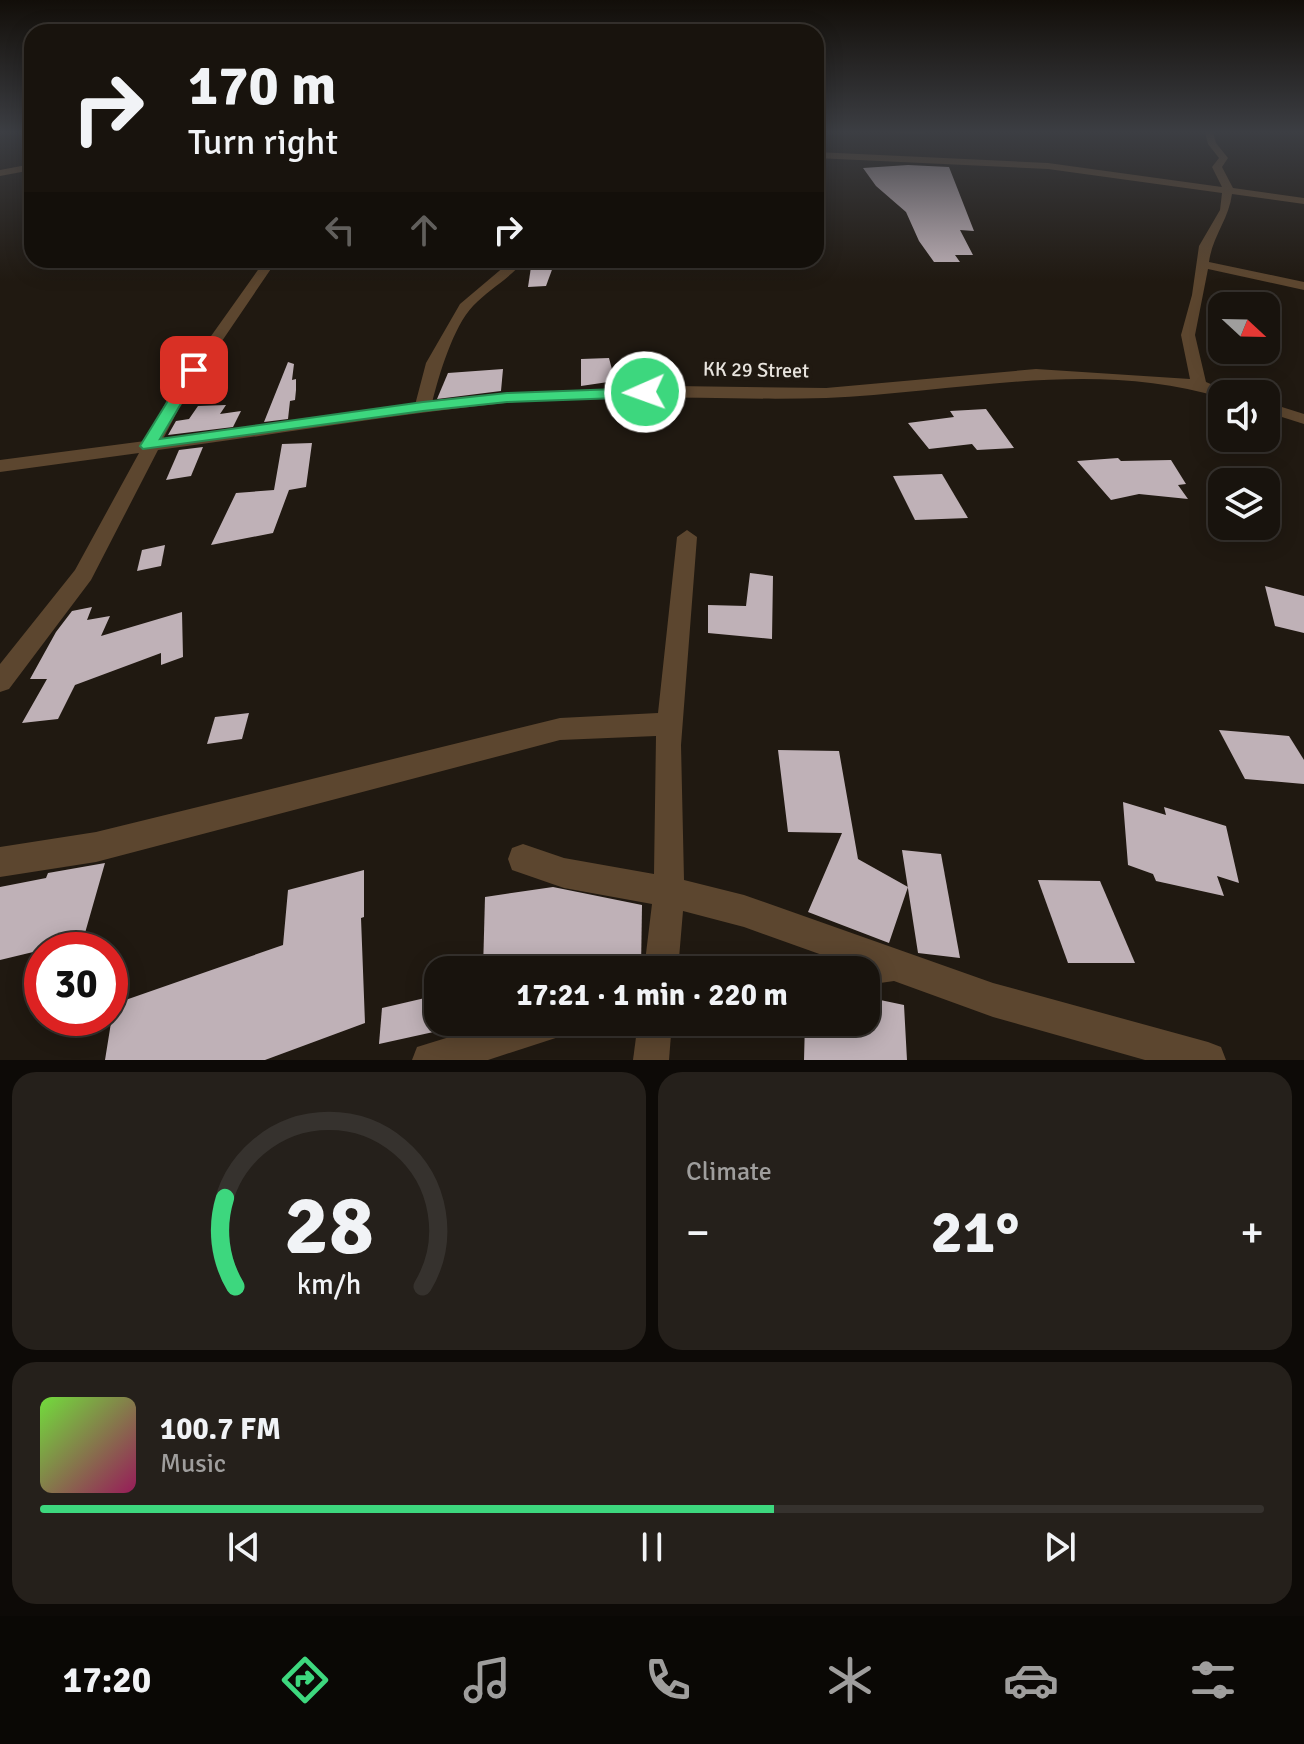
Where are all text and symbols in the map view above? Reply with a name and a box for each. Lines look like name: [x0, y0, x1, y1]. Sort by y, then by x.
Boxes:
text: 170 m: [188, 51, 336, 120]
icon: right: [56, 56, 160, 160]
text: Turn right: [188, 120, 338, 165]
icon: left: [318, 208, 362, 252]
icon: ahead: [402, 208, 446, 252]
icon: right: [486, 208, 530, 252]
north arrow: [1208, 292, 1280, 364]
map controls: [1208, 292, 1280, 540]
pin: [160, 336, 228, 404]
icon: arrive: [172, 348, 216, 392]
position arrow: [603, 350, 687, 434]
street label: KK 29 Street: [703, 357, 809, 383]
button: sound: [1208, 380, 1280, 452]
button: layers: [1208, 468, 1280, 540]
speed limit sign: 30: [24, 932, 128, 1036]
text: 17:21 · 1 min · 220 m: [516, 977, 788, 1014]
text: Climate: [686, 1156, 772, 1188]
text: 28: [284, 1175, 374, 1277]
text: 21°: [931, 1196, 1019, 1270]
text: −: [686, 1206, 710, 1260]
text: +: [1240, 1206, 1264, 1260]
text: km/h: [297, 1267, 361, 1302]
text: 100.7 FM: [160, 1411, 281, 1448]
text: Music: [160, 1448, 226, 1480]
icon: previous: [222, 1525, 266, 1569]
icon: pause: [630, 1525, 674, 1569]
icon: next: [1038, 1525, 1082, 1569]
icon: directions: [277, 1652, 333, 1708]
icon: music: [459, 1652, 515, 1708]
icon: phone: [640, 1652, 696, 1708]
icon: climate: [822, 1652, 878, 1708]
icon: car: [1003, 1652, 1059, 1708]
icon: filters: [1185, 1652, 1241, 1708]
text: 17:20: [63, 1658, 151, 1703]

